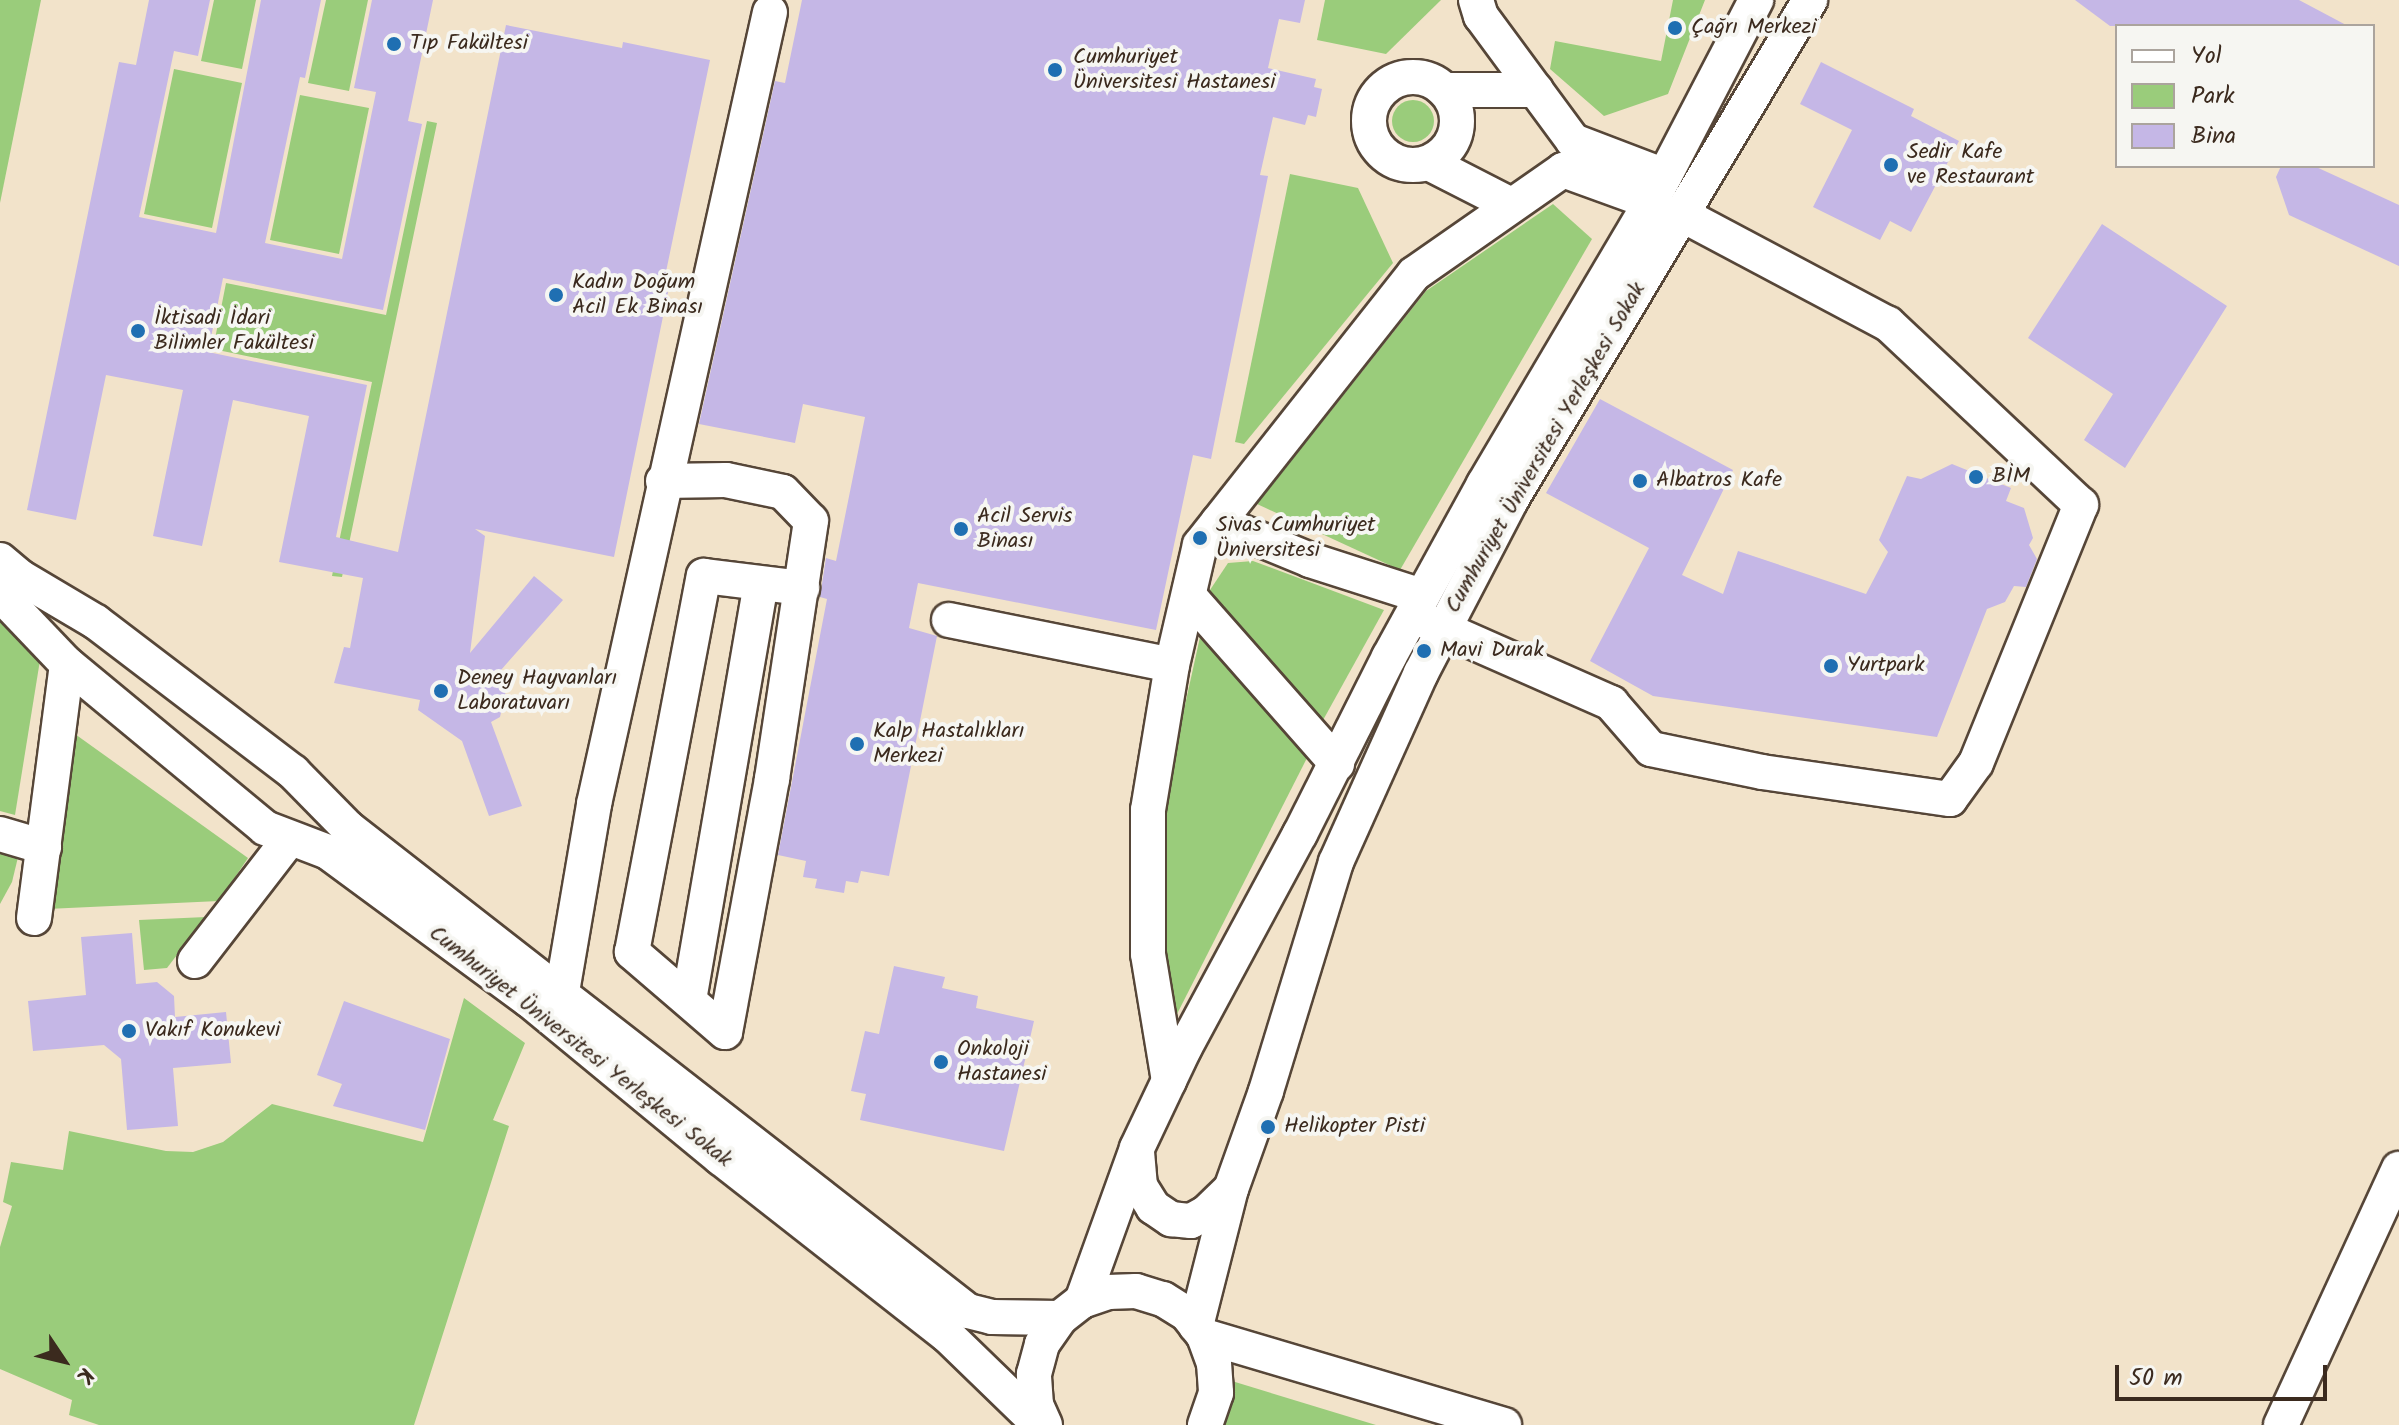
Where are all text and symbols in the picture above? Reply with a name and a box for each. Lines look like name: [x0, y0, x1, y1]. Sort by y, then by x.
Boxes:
place label: Çağrı Merkezi: [1691, 15, 1816, 41]
marker: Çağrı Merkezi: [1666, 19, 1684, 37]
legend: [2115, 24, 2375, 168]
place label: Tıp Fakültesi: [410, 31, 528, 57]
marker: Tıp Fakültesi: [385, 35, 403, 53]
text: Yol: [2191, 37, 2222, 76]
place label: Cumhuriyet Üniversitesi Hastanesi: [1073, 44, 1275, 96]
marker: Cumhuriyet Üniversitesi Hastanesi: [1044, 59, 1066, 81]
text: Park: [2191, 77, 2235, 116]
text: Bina: [2191, 117, 2236, 156]
place label: Sedir Kafe ve Restaurant: [1907, 139, 2034, 190]
marker: Sedir Kafe ve Restaurant: [1882, 156, 1900, 174]
place label: Kadın Doğum Acil Ek Binası: [572, 269, 703, 320]
street label: Cumhuriyet Üniversitesi Yerleşkesi Sokak: [1440, 278, 1652, 618]
marker: Kadın Doğum Acil Ek Binası: [547, 286, 565, 304]
place label: İktisadi İdari Bilimler Fakültesi: [154, 305, 314, 356]
marker: İktisadi İdari Bilimler Fakültesi: [129, 322, 147, 340]
place label: BİM: [1992, 464, 2030, 490]
place label: Albatros Kafe: [1656, 468, 1782, 494]
marker: BİM: [1967, 468, 1985, 486]
marker: Albatros Kafe: [1631, 472, 1649, 490]
place label: Acil Servis Binası: [977, 503, 1072, 554]
place label: Sivas Cumhuriyet Üniversitesi: [1216, 512, 1376, 564]
marker: Acil Servis Binası: [952, 520, 970, 538]
marker: Sivas Cumhuriyet Üniversitesi: [1191, 529, 1209, 547]
place label: Mavi Durak: [1440, 638, 1544, 664]
marker: Mavi Durak: [1415, 642, 1433, 660]
place label: Yurtpark: [1847, 653, 1924, 679]
marker: Yurtpark: [1822, 657, 1840, 675]
place label: Deney Hayvanları Laboratuvarı: [457, 665, 617, 716]
marker: Deney Hayvanları Laboratuvarı: [432, 682, 450, 700]
place label: Kalp Hastalıkları Merkezi: [873, 718, 1024, 770]
marker: Kalp Hastalıkları Merkezi: [848, 735, 866, 753]
street label: Cumhuriyet Üniversitesi Yerleşkesi Sokak: [423, 920, 737, 1174]
place label: Vakıf Konukevi: [145, 1018, 280, 1044]
marker: Vakıf Konukevi: [120, 1022, 138, 1040]
place label: Onkoloji Hastanesi: [957, 1036, 1046, 1088]
marker: Onkoloji Hastanesi: [932, 1053, 950, 1071]
place label: Helikopter Pisti: [1284, 1114, 1425, 1140]
marker: Helikopter Pisti: [1259, 1118, 1277, 1136]
north arrow: [24, 1321, 104, 1401]
scale bar: [2119, 1349, 2331, 1399]
text: 50 m: [2129, 1359, 2183, 1398]
text: K: [66, 1360, 102, 1391]

